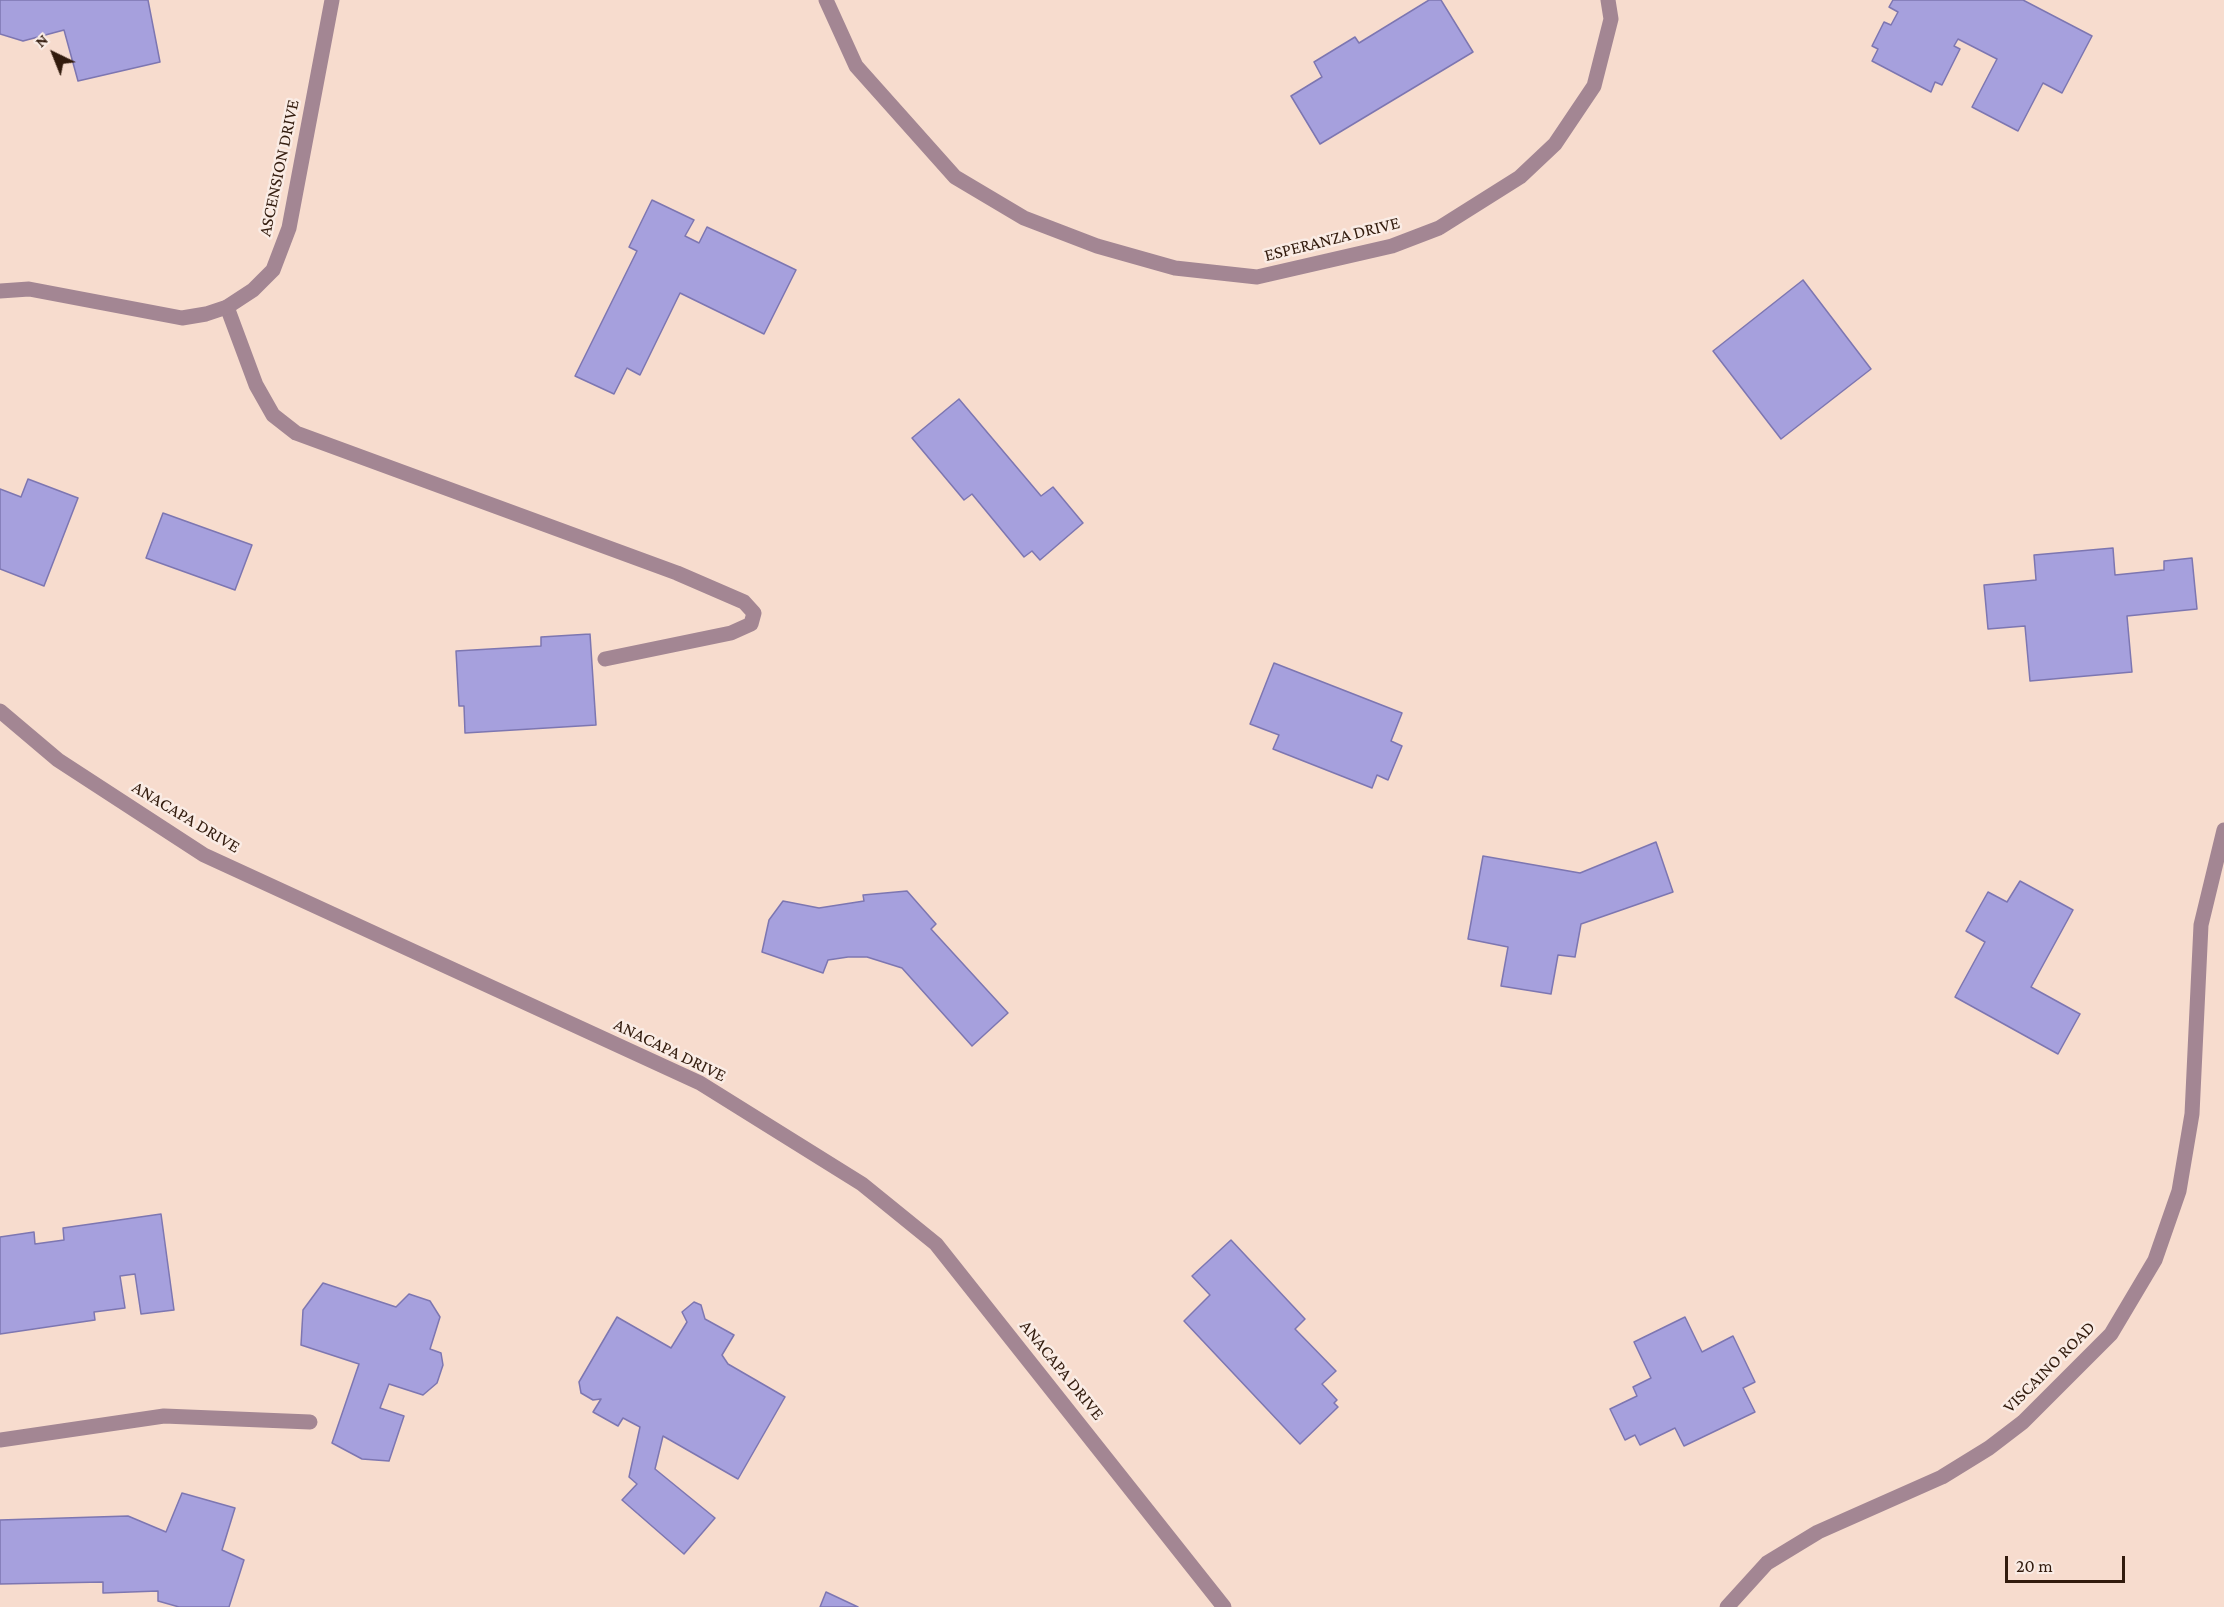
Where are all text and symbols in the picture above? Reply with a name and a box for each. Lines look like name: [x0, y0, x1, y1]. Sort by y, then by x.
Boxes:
north arrow: [24, 24, 84, 84]
text: N: [32, 31, 51, 50]
street label: ASCENSION DRIVE: [254, 98, 304, 238]
street label: ESPERANZA DRIVE: [1262, 212, 1402, 266]
street label: ANACAPA DRIVE: [128, 776, 244, 858]
street label: ANACAPA DRIVE: [610, 1013, 730, 1087]
street label: ANACAPA DRIVE: [1015, 1316, 1109, 1424]
street label: VISCAINO ROAD: [1998, 1316, 2100, 1418]
scale bar: [2008, 1544, 2128, 1582]
text: 20 m: [2016, 1556, 2053, 1576]

